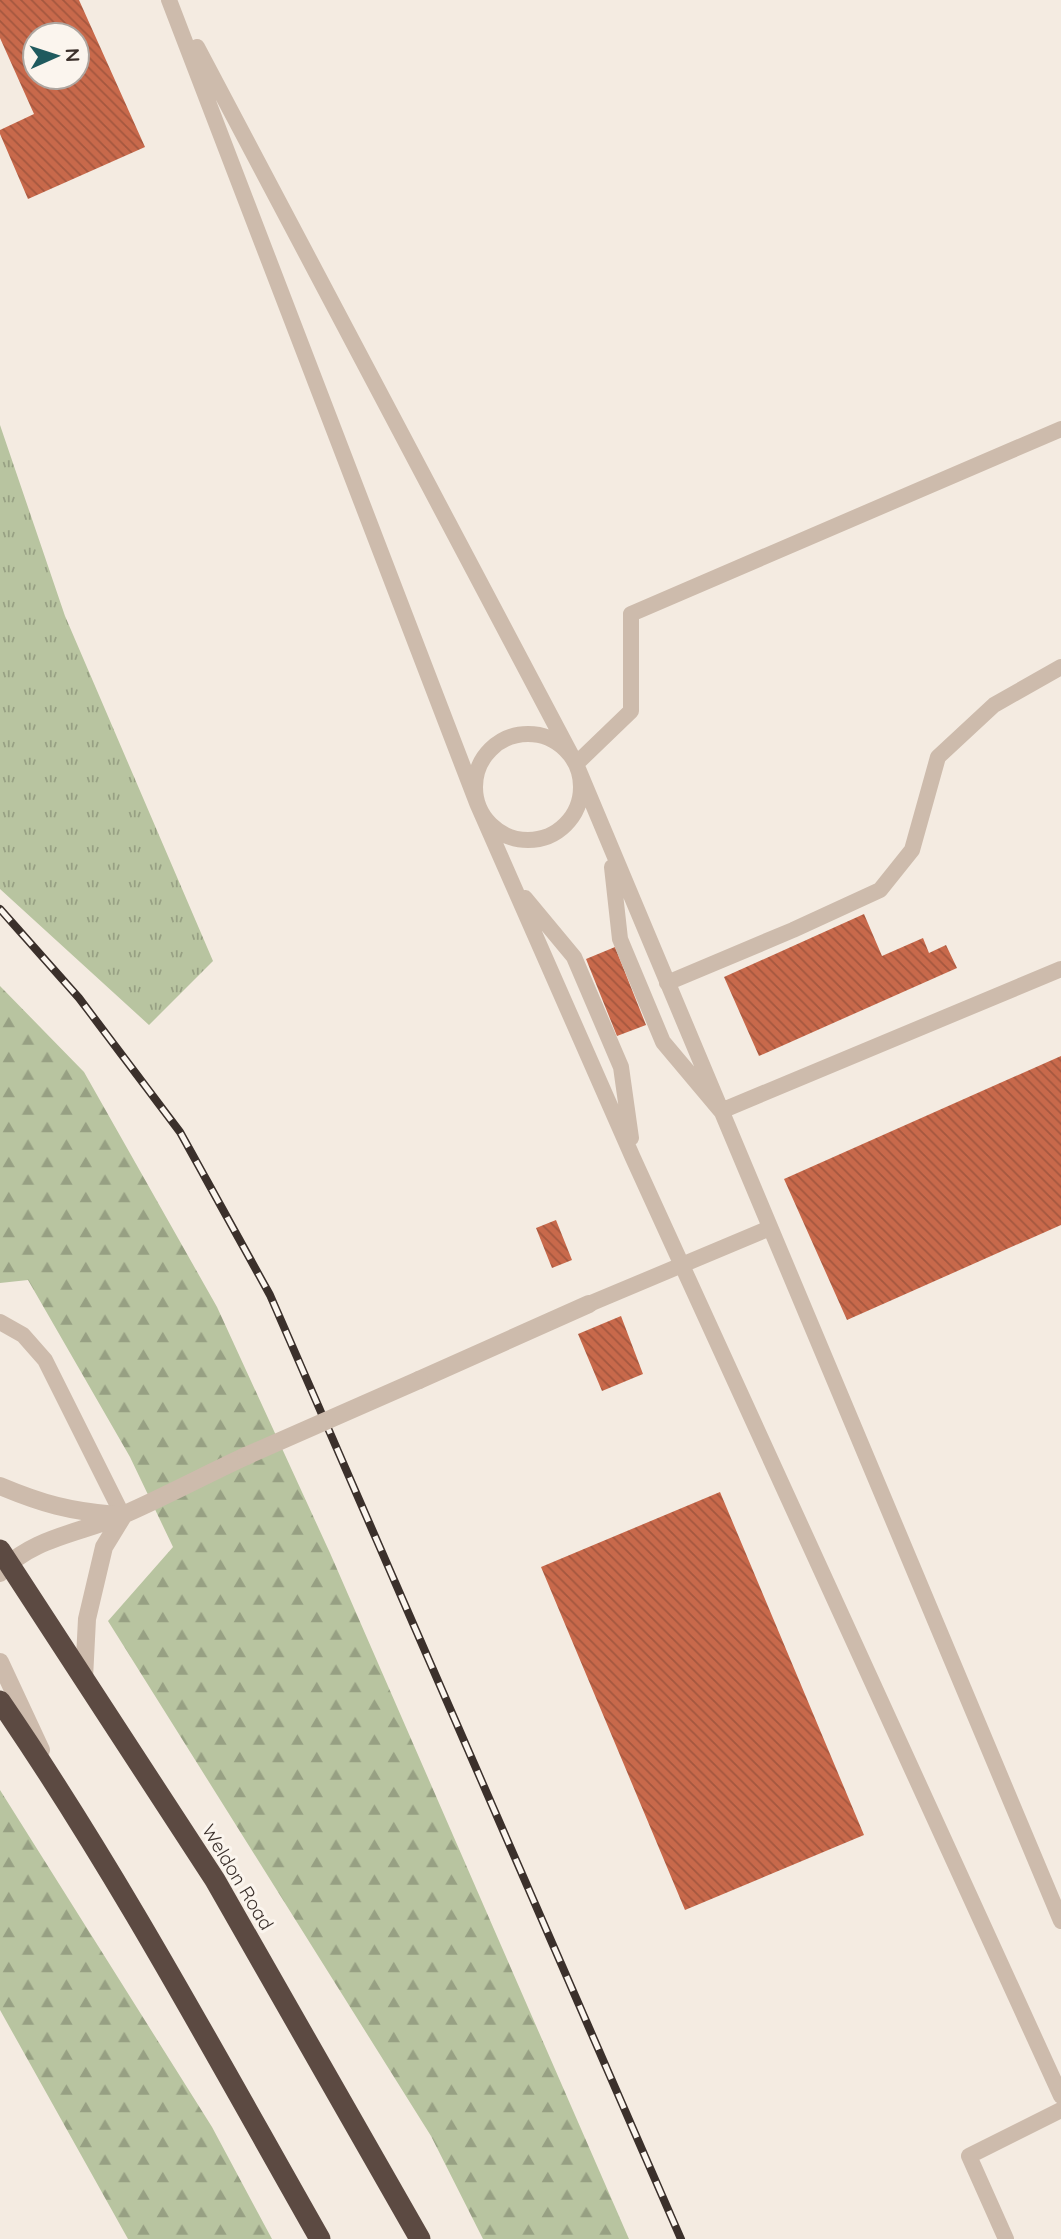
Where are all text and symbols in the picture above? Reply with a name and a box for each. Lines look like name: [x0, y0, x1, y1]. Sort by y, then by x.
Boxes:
north arrow: [21, 21, 91, 91]
text: N: [61, 48, 85, 63]
street label: Weldon Road: [197, 1820, 279, 1934]

